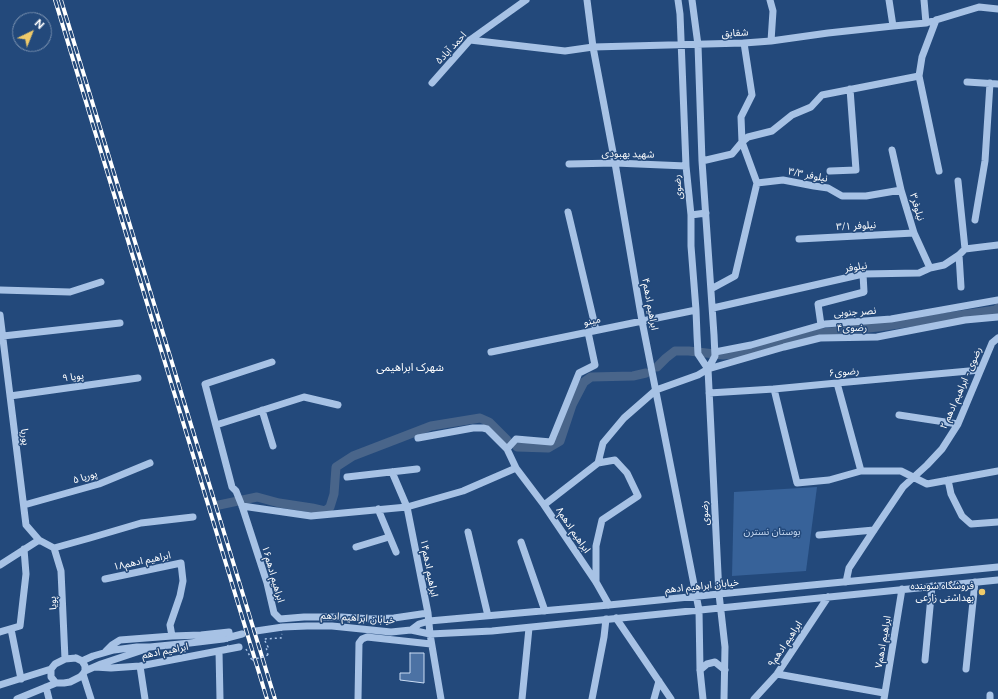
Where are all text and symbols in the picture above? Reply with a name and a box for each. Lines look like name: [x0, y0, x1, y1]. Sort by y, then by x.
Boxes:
north arrow: [12, 12, 52, 52]
text: N: [32, 17, 47, 31]
street label: شقایق: [721, 26, 749, 40]
street label: احمد آباد۵: [433, 29, 469, 67]
street label: شهید بهبودی: [602, 148, 654, 160]
street label: نیلوفر ۳/۳: [787, 165, 829, 185]
street label: رضوی: [671, 174, 685, 200]
street label: نیلوفر۳: [907, 192, 927, 222]
street label: نیلوفر ۳/۱: [836, 219, 876, 233]
street label: نیلوفر: [844, 259, 868, 275]
street label: ابراهیم ادهم۴: [639, 277, 661, 331]
street label: نصر جنوبی: [833, 305, 877, 319]
street label: مینو: [582, 313, 602, 329]
street label: رضوی۴: [837, 322, 867, 334]
street label: رضوی - ابراهیم ادهم ۲: [937, 345, 985, 431]
district label: شهرک ابراهیمی: [376, 361, 444, 375]
street label: رضوی۶: [828, 365, 860, 379]
street label: پویا ۹: [61, 370, 85, 384]
street label: پوریا: [18, 428, 32, 446]
street label: پوریا ۵: [71, 468, 99, 486]
street label: رضوی: [698, 500, 712, 526]
street label: ابراهیم ادهم۸: [553, 505, 593, 555]
park label: بوستان نسترن: [744, 526, 800, 538]
street label: ابراهیم ادهم۱۴: [418, 538, 440, 598]
street label: ابراهیم ادهم۱۶: [259, 544, 287, 604]
street label: ابراهیم ادهم۱۸: [112, 549, 172, 573]
street label: خیابان ابراهیم ادهم: [664, 576, 740, 596]
place label: فروشگاه شوینده بهداشتی زارعی: [910, 580, 974, 604]
marker: فروشگاه شوینده بهداشتی زارعی: [977, 587, 987, 597]
street label: پویا: [47, 596, 59, 610]
street label: خیابان ابراهیم ادهم: [320, 609, 396, 627]
street label: ابراهیم ادهم۷: [872, 615, 894, 669]
street label: ابراهیم ادهم۹: [765, 619, 805, 669]
street label: ابراهیم ادهم: [141, 641, 189, 661]

